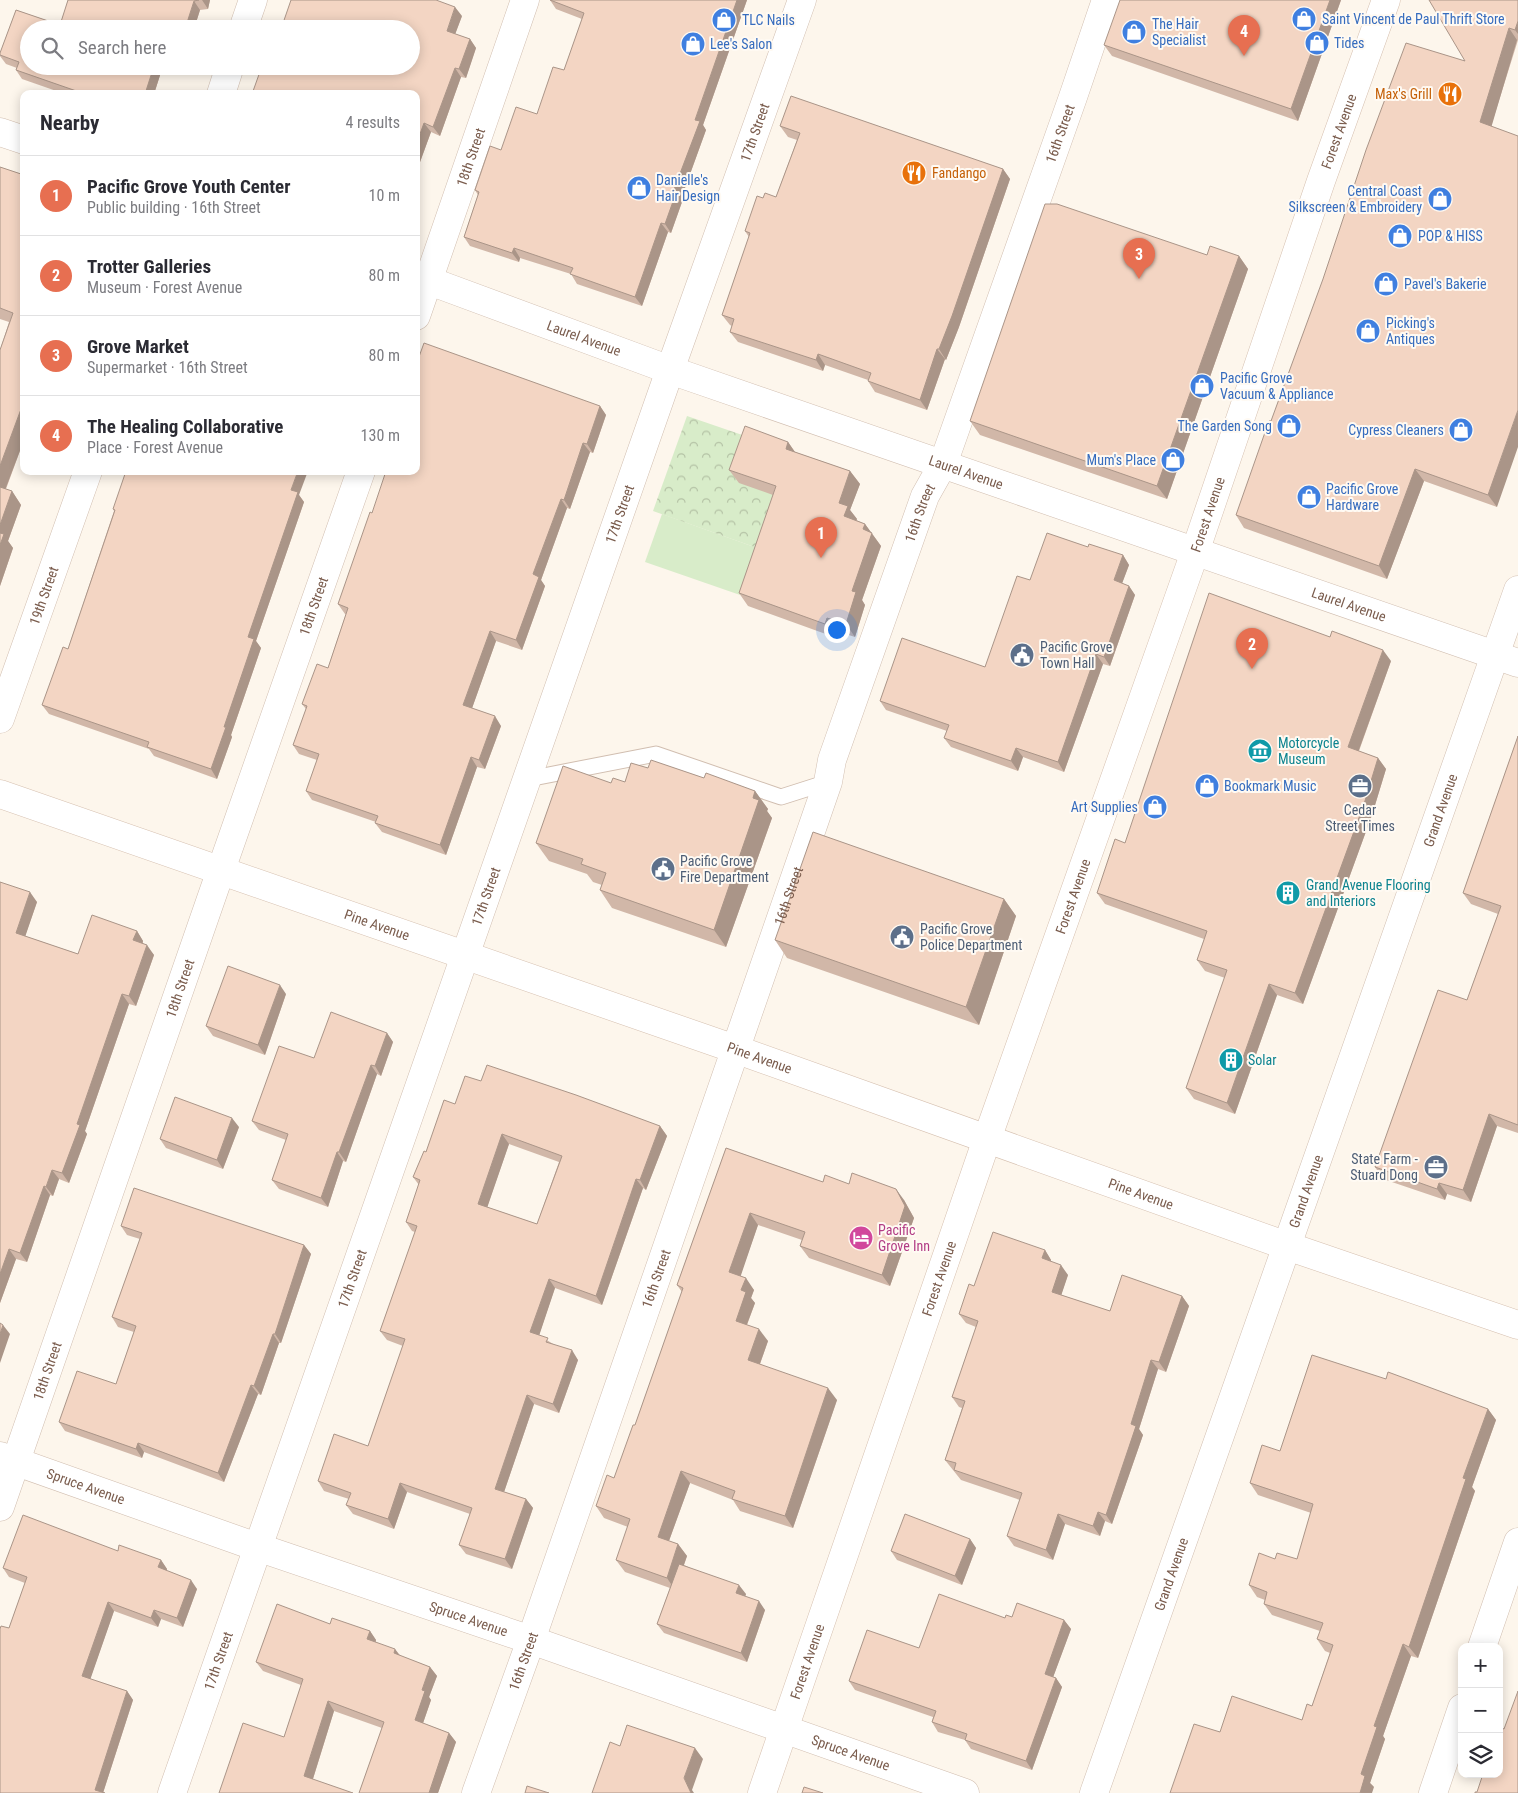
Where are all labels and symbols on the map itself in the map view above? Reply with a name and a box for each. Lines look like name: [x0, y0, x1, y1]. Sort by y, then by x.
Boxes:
shop icon: Saint Vincent de Paul Thrift Store: [1291, 6, 1317, 32]
shop icon: TLC Nails: [711, 7, 737, 33]
place label: Saint Vincent de Paul Thrift Store: [1322, 11, 1505, 27]
place label: TLC Nails: [742, 12, 795, 28]
pin: 4: [1228, 15, 1260, 56]
place label: The Hair Specialist: [1152, 16, 1206, 48]
shop icon: The Hair Specialist: [1121, 19, 1147, 45]
shop icon: Tides: [1304, 30, 1330, 56]
shop icon: Lee's Salon: [680, 31, 706, 57]
place label: Tides: [1334, 35, 1364, 51]
place label: Lee's Salon: [710, 36, 772, 52]
restaurant icon: Max's Grill: [1437, 81, 1463, 107]
place label: Max's Grill: [1375, 86, 1432, 102]
street label: Forest Avenue: [1318, 91, 1360, 171]
street label: 17th Street: [737, 101, 773, 164]
street label: 16th Street: [1042, 102, 1078, 165]
street label: 18th Street: [453, 126, 488, 189]
restaurant icon: Fandango: [901, 160, 927, 186]
place label: Fandango: [932, 165, 986, 181]
place label: Danielle's Hair Design: [656, 172, 720, 204]
shop icon: Danielle's Hair Design: [626, 175, 652, 201]
place label: Central Coast Silkscreen & Embroidery: [1289, 183, 1422, 215]
shop icon: Central Coast Silkscreen & Embroidery: [1427, 186, 1453, 212]
shop icon: POP & HISS: [1387, 223, 1413, 249]
place label: POP & HISS: [1418, 228, 1483, 244]
pin: 3: [1123, 238, 1155, 279]
shop icon: Pavel's Bakerie: [1373, 271, 1399, 297]
place label: Pavel's Bakerie: [1404, 276, 1487, 292]
place label: Picking's Antiques: [1386, 315, 1435, 347]
street label: Laurel Avenue: [545, 317, 623, 359]
shop icon: Picking's Antiques: [1355, 318, 1381, 344]
place label: Pacific Grove Vacuum & Appliance: [1220, 370, 1334, 402]
shop icon: Pacific Grove Vacuum & Appliance: [1189, 373, 1215, 399]
shop icon: The Garden Song: [1276, 413, 1302, 439]
shop icon: Cypress Cleaners: [1448, 417, 1474, 443]
place label: The Garden Song: [1178, 418, 1272, 434]
place label: Cypress Cleaners: [1348, 422, 1444, 438]
shop icon: Mum's Place: [1160, 447, 1186, 473]
street label: Laurel Avenue: [927, 452, 1006, 493]
place label: Mum's Place: [1087, 452, 1156, 468]
street label: Forest Avenue: [1188, 474, 1228, 554]
street label: 16th Street: [901, 481, 938, 544]
place label: Pacific Grove Hardware: [1326, 481, 1399, 513]
street label: 17th Street: [602, 483, 637, 545]
shop icon: Pacific Grove Hardware: [1296, 484, 1322, 510]
pin: 1: [805, 517, 837, 558]
street label: 19th Street: [26, 564, 62, 627]
street label: 18th Street: [296, 575, 331, 637]
street label: Laurel Avenue: [1309, 584, 1389, 625]
your location: [824, 617, 850, 643]
pin: 2: [1236, 628, 1268, 669]
place label: Pacific Grove Town Hall: [1040, 639, 1113, 671]
public building icon: Pacific Grove Town Hall: [1009, 642, 1035, 668]
place label: Motorcycle Museum: [1278, 735, 1340, 767]
museum icon: Motorcycle Museum: [1247, 738, 1273, 764]
street label: Grand Avenue: [1420, 771, 1461, 849]
shop icon: Bookmark Music: [1194, 773, 1220, 799]
office icon: Cedar Street Times: [1347, 773, 1373, 799]
place label: Bookmark Music: [1224, 778, 1316, 794]
shop icon: Art Supplies: [1142, 794, 1168, 820]
place label: Art Supplies: [1071, 799, 1138, 815]
place label: Cedar Street Times: [1325, 802, 1395, 834]
place label: Pacific Grove Fire Department: [680, 853, 769, 885]
public building icon: Pacific Grove Fire Department: [650, 856, 676, 882]
street label: Forest Avenue: [1052, 856, 1094, 936]
street label: 17th Street: [468, 865, 503, 928]
street label: 16th Street: [771, 865, 806, 927]
place label: Grand Avenue Flooring and Interiors: [1306, 877, 1431, 909]
building icon: Grand Avenue Flooring and Interiors: [1275, 880, 1301, 906]
street label: Pine Avenue: [342, 906, 412, 944]
place label: Pacific Grove Police Department: [920, 921, 1022, 953]
public building icon: Pacific Grove Police Department: [889, 924, 915, 950]
street label: 18th Street: [162, 957, 197, 1020]
street label: Pine Avenue: [725, 1039, 795, 1077]
building icon: Solar: [1218, 1047, 1244, 1073]
place label: Solar: [1248, 1052, 1276, 1068]
place label: State Farm - Stuard Dong: [1350, 1151, 1419, 1183]
street label: Grand Avenue: [1286, 1152, 1326, 1230]
office icon: State Farm - Stuard Dong: [1423, 1154, 1449, 1180]
street label: Pine Avenue: [1106, 1175, 1176, 1213]
place label: Pacific Grove Inn: [878, 1222, 930, 1254]
hotel icon: Pacific Grove Inn: [848, 1225, 874, 1251]
street label: Forest Avenue: [919, 1238, 959, 1318]
street label: 17th Street: [334, 1247, 370, 1310]
street label: 16th Street: [639, 1247, 674, 1310]
street label: 18th Street: [30, 1340, 65, 1402]
street label: Spruce Avenue: [45, 1465, 127, 1508]
street label: Grand Avenue: [1151, 1535, 1191, 1613]
street label: Spruce Avenue: [427, 1598, 510, 1640]
street label: Forest Avenue: [787, 1621, 828, 1701]
street label: 17th Street: [201, 1630, 236, 1692]
street label: 16th Street: [506, 1630, 541, 1693]
street label: Spruce Avenue: [809, 1732, 892, 1774]

